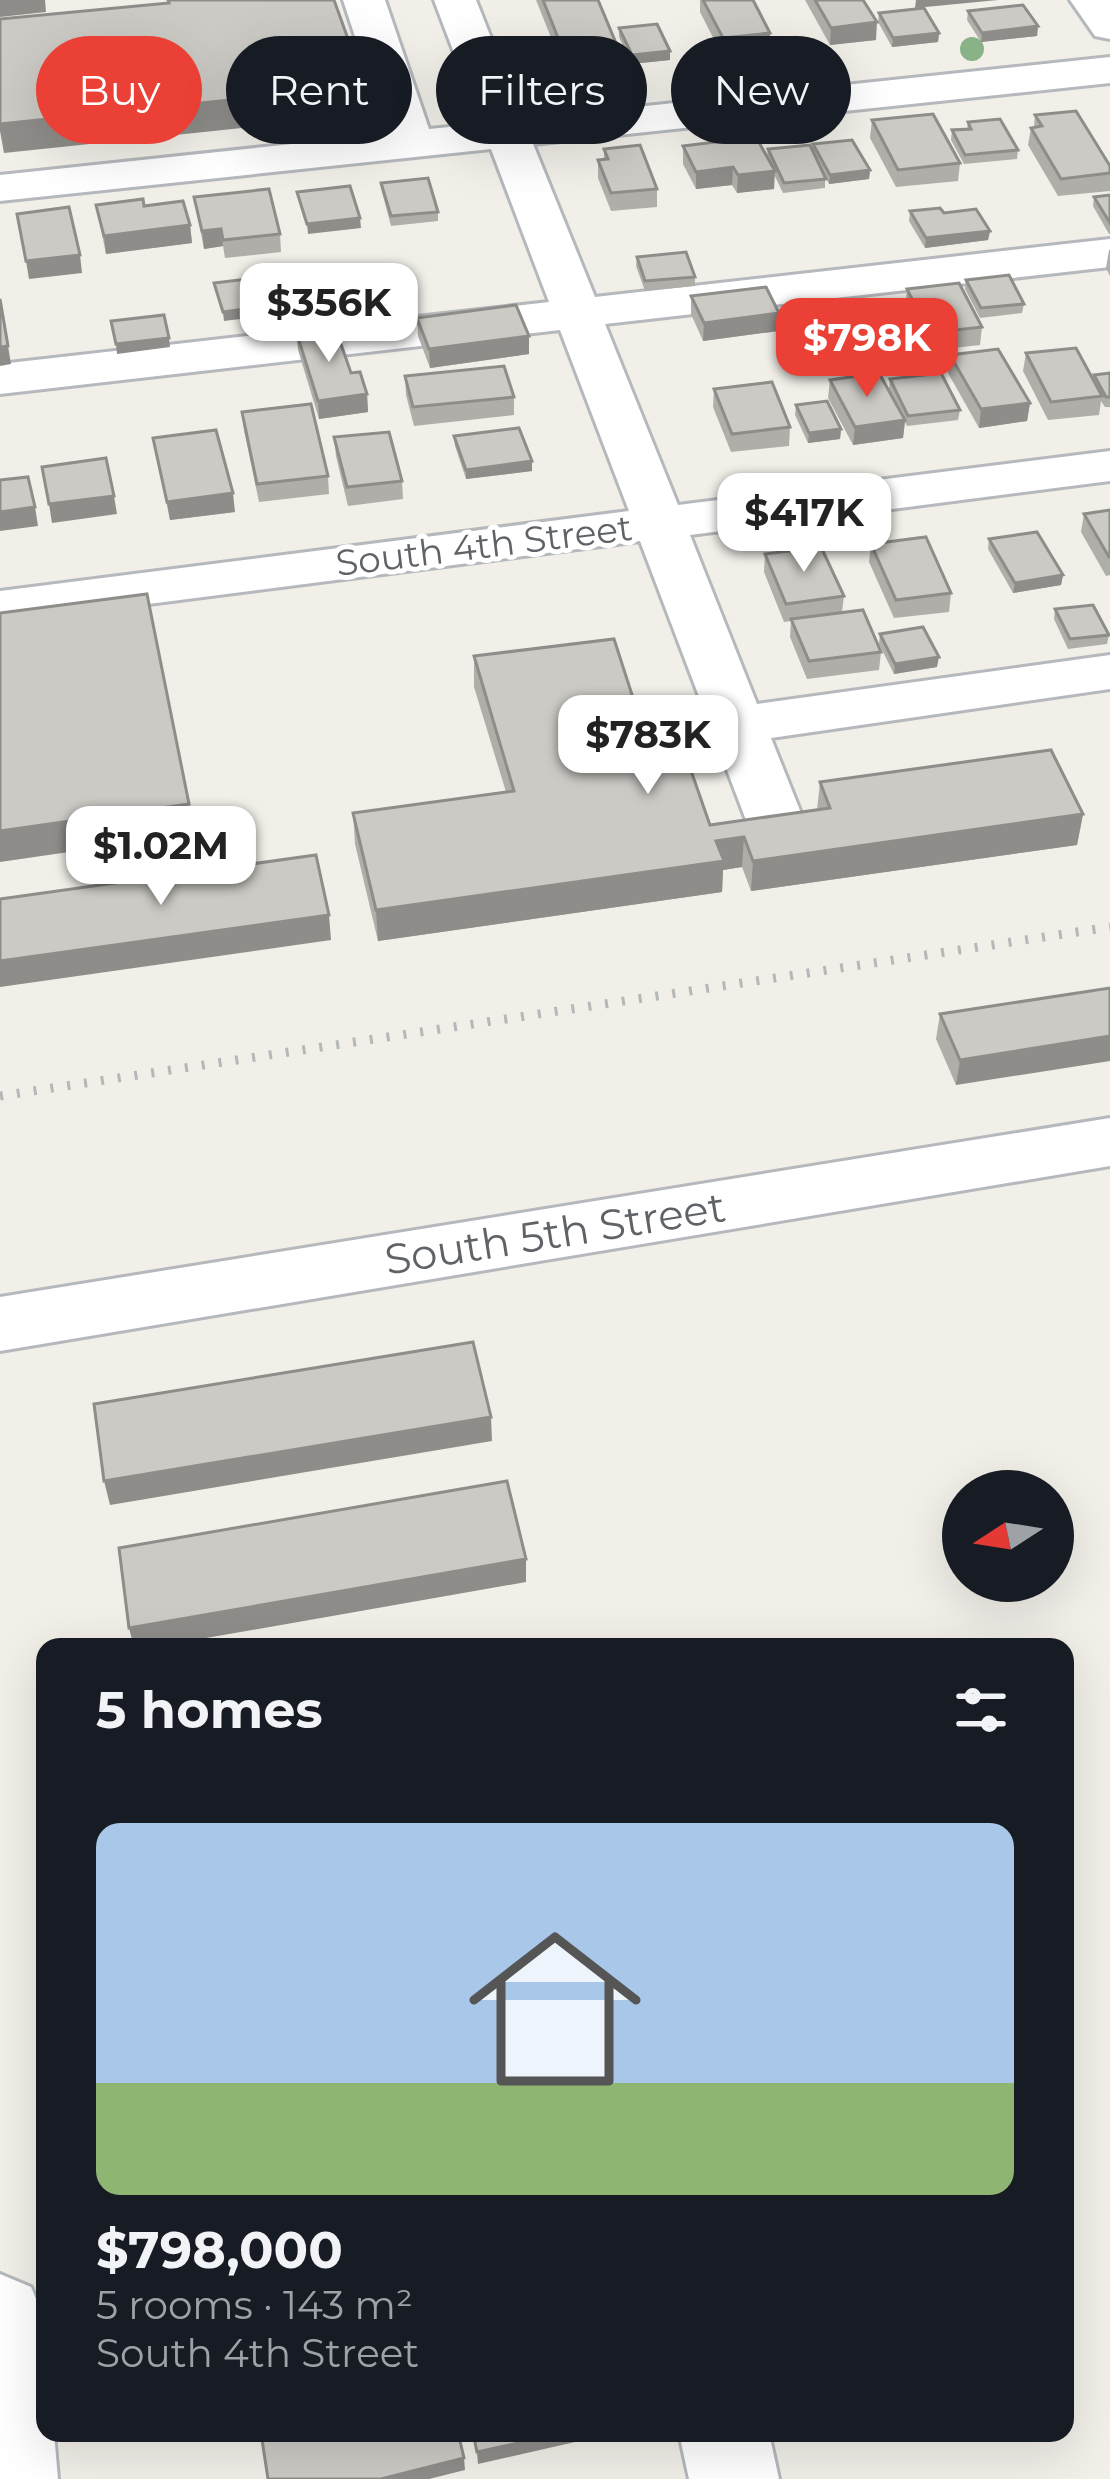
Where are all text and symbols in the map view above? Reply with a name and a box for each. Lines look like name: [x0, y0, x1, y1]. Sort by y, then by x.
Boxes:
chip: Buy: [36, 36, 202, 144]
chip: Rent: [226, 36, 412, 144]
chip: Filters: [436, 36, 647, 144]
chip: New: [671, 36, 851, 144]
pin: $356K: [245, 263, 413, 365]
text: $356K: [267, 278, 391, 326]
pin: $798K: [783, 298, 951, 400]
text: $798K: [803, 313, 931, 361]
pin: $417K: [720, 473, 888, 575]
text: $417K: [744, 488, 864, 536]
street label: South 4th Street: [333, 505, 635, 585]
pin: $783K: [564, 695, 732, 797]
text: $783K: [585, 710, 711, 758]
pin: $1.02M: [63, 806, 259, 908]
text: $1.02M: [93, 821, 229, 869]
street label: South 5th Street: [381, 1180, 729, 1286]
north arrow: [942, 1470, 1074, 1602]
map controls: [942, 1470, 1074, 1602]
icon: filters: [948, 1677, 1014, 1743]
text: 5 homes: [96, 1679, 323, 1741]
icon: home: [447, 1901, 663, 2117]
text: $798,000: [96, 2219, 343, 2281]
text: 5 rooms · 143 m²: [96, 2281, 413, 2329]
text: South 4th Street: [96, 2329, 419, 2377]

